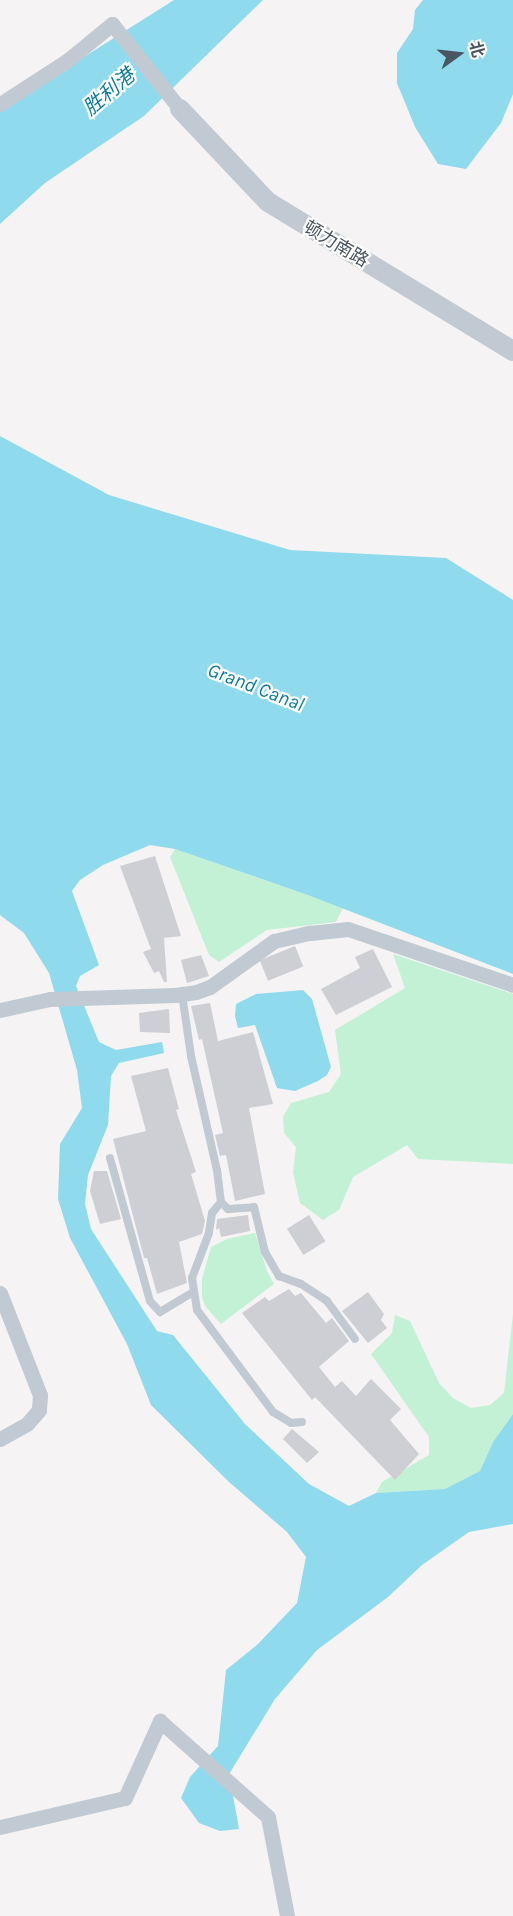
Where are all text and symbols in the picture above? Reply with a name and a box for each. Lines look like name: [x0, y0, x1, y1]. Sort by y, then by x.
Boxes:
north arrow: [429, 24, 489, 84]
text: 北: [466, 39, 488, 59]
water label: 胜利港: [78, 64, 140, 120]
street label: 顿力南路: [300, 216, 372, 272]
water label: Grand Canal: [204, 658, 308, 716]

